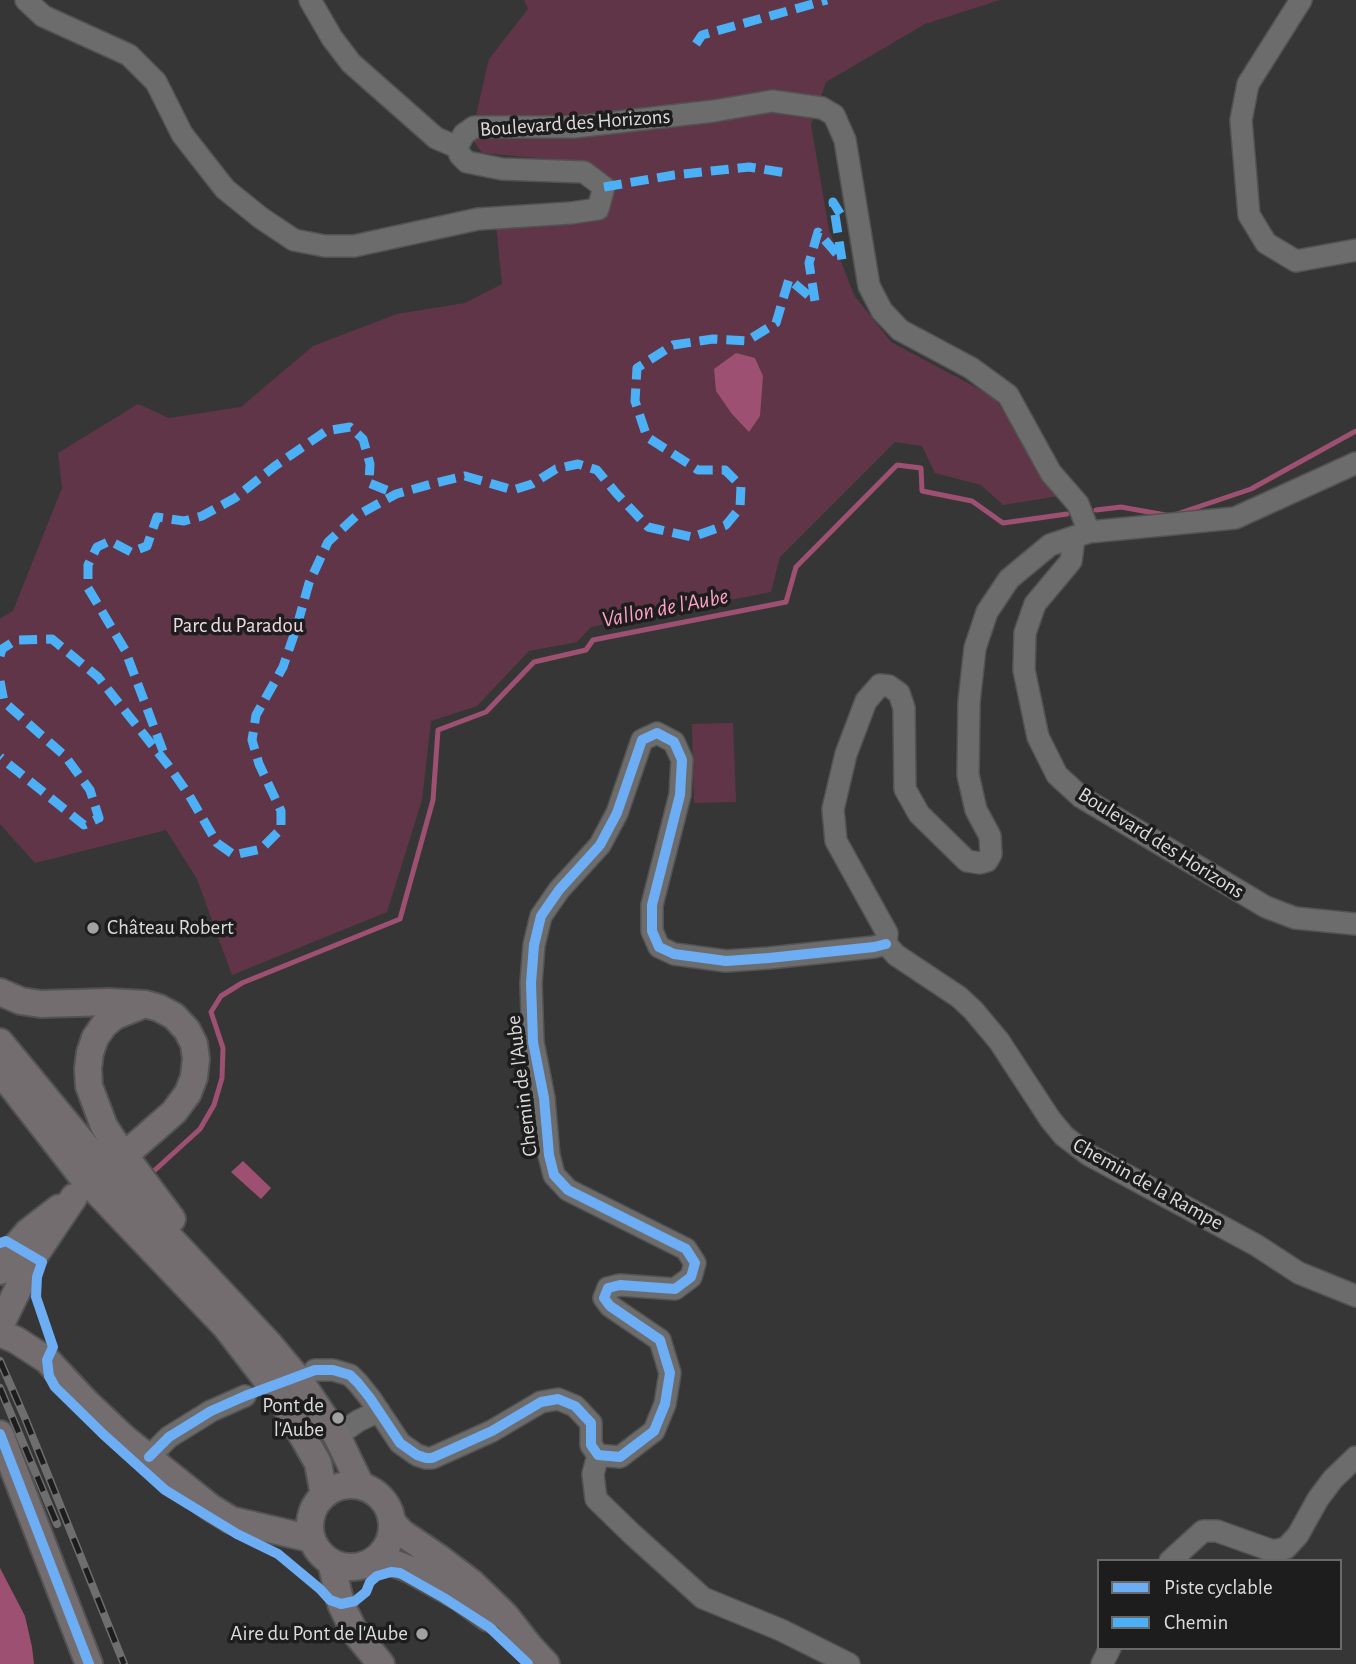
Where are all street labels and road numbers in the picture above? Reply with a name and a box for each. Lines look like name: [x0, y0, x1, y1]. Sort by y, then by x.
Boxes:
street label: Boulevard des Horizons: [479, 104, 671, 142]
street label: Boulevard des Horizons: [1073, 782, 1249, 904]
street label: Chemin de l'Aube: [501, 1014, 543, 1158]
street label: Chemin de la Rampe: [1068, 1132, 1228, 1236]

